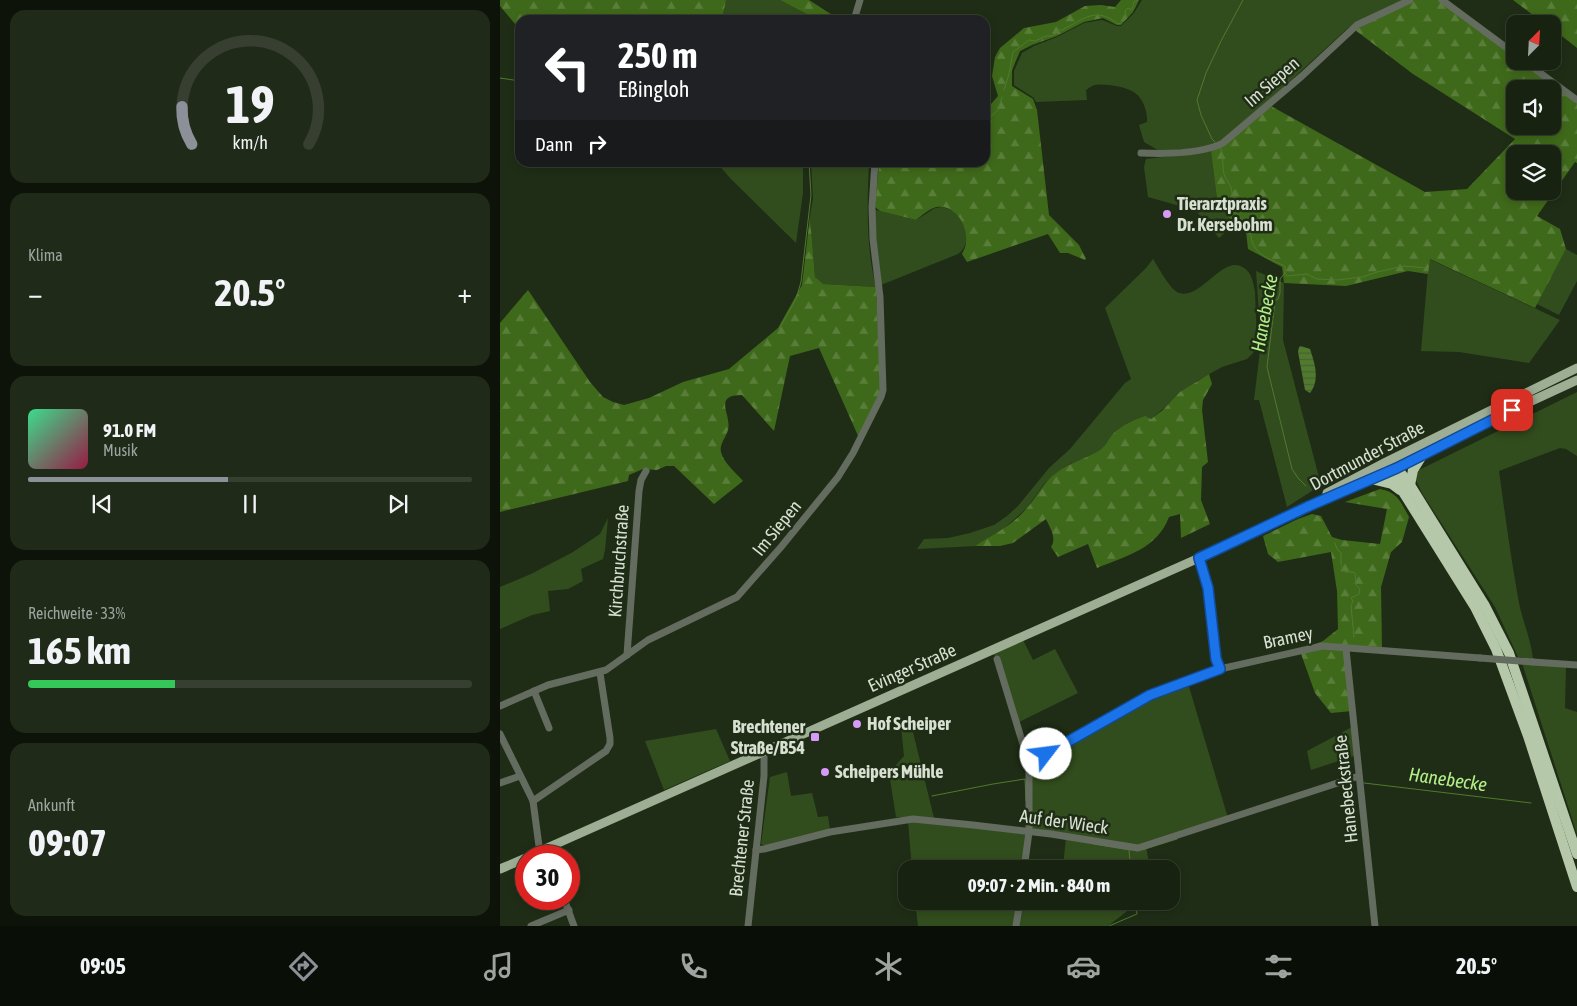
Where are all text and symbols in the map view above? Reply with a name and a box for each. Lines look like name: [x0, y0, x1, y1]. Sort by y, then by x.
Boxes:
north arrow: [1506, 15, 1561, 70]
map controls: [1506, 15, 1561, 200]
icon: left: [535, 35, 600, 100]
text: 250 m: [618, 35, 697, 75]
street label: Im Siepen: [1240, 52, 1303, 111]
text: 19: [226, 74, 274, 134]
text: Eßingloh: [618, 76, 690, 102]
button: sound: [1506, 80, 1561, 135]
icon: right: [583, 130, 611, 158]
text: km/h: [232, 132, 268, 153]
text: Dann: [535, 133, 573, 155]
button: layers: [1506, 145, 1561, 200]
place label: Tierarztpraxis Dr. Kersebohm: [1177, 193, 1273, 235]
marker: Tierarztpraxis Dr. Kersebohm: [1161, 208, 1173, 220]
text: Klima: [28, 246, 63, 264]
text: 20.5°: [215, 271, 285, 314]
water label: Hanebecke: [1246, 272, 1282, 354]
text: −: [28, 277, 43, 309]
text: +: [457, 277, 472, 309]
pin: [1491, 389, 1533, 431]
icon: arrive: [1498, 396, 1526, 424]
street label: Dortmunder Straße: [1306, 417, 1428, 495]
text: 91.0 FM: [103, 419, 156, 441]
text: Musik: [103, 441, 138, 459]
icon: previous: [88, 490, 116, 518]
icon: pause: [236, 490, 264, 518]
icon: next: [384, 490, 412, 518]
street label: Im Siepen: [748, 496, 805, 560]
street label: Kirchbruchstraße: [604, 504, 633, 618]
text: Reichweite · 33%: [28, 604, 125, 622]
street label: Bramey: [1261, 622, 1315, 653]
text: 165 km: [28, 629, 131, 672]
street label: Evinger Straße: [865, 639, 959, 696]
place label: Hof Scheiper: [867, 713, 951, 734]
place label: Brechtener Straße/B54: [731, 716, 806, 758]
marker: Hof Scheiper: [851, 718, 863, 730]
position arrow: [1019, 727, 1071, 779]
marker: Brechtener Straße/B54: [809, 731, 821, 743]
street label: Hanebeckstraße: [1329, 734, 1362, 844]
place label: Scheipers Mühle: [835, 761, 943, 782]
water label: Hanebecke: [1408, 763, 1488, 795]
marker: Scheipers Mühle: [819, 766, 831, 778]
street label: Brechtener Straße: [725, 778, 758, 898]
text: Ankunft: [28, 796, 75, 814]
street label: Auf der Wieck: [1018, 805, 1110, 838]
text: 09:07: [28, 821, 107, 864]
speed limit sign: 30: [515, 845, 580, 910]
text: 09:07 · 2 Min. · 840 m: [968, 874, 1110, 896]
icon: directions: [286, 949, 321, 984]
icon: music: [481, 949, 516, 984]
icon: phone: [676, 949, 711, 984]
icon: climate: [871, 949, 906, 984]
icon: car: [1066, 949, 1101, 984]
icon: filters: [1261, 949, 1296, 984]
text: 09:05: [80, 953, 126, 979]
text: 20.5°: [1456, 953, 1497, 979]

